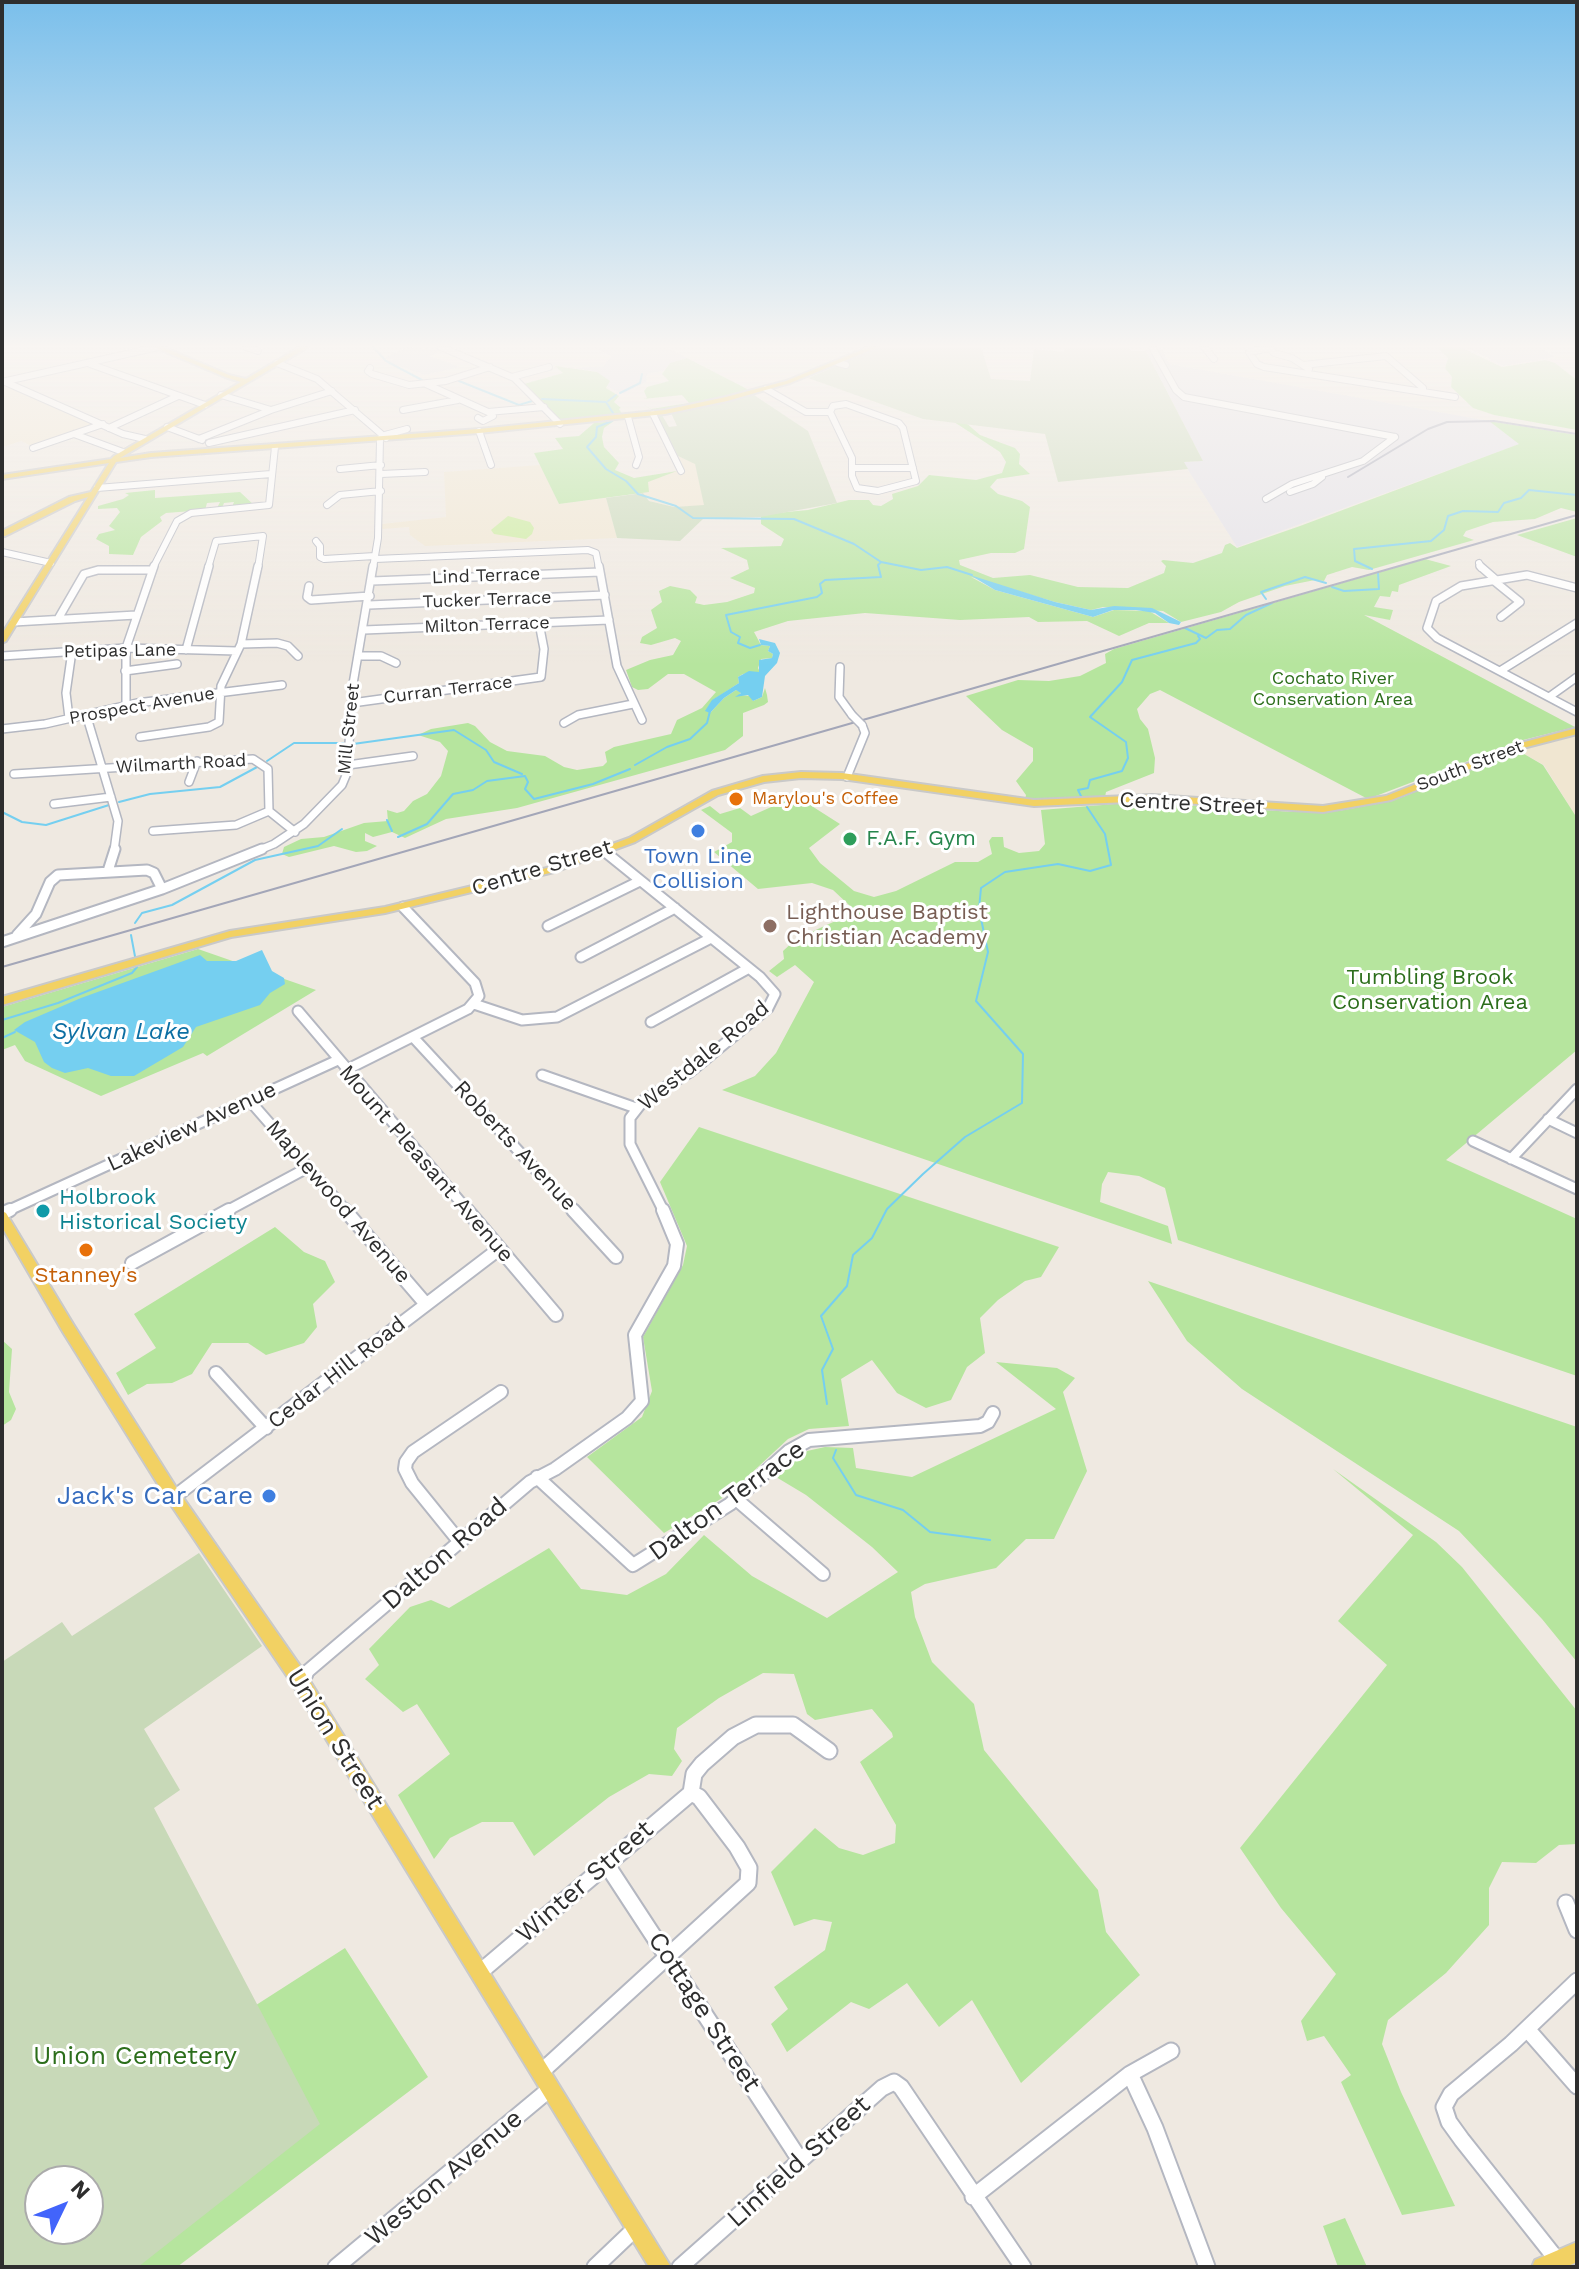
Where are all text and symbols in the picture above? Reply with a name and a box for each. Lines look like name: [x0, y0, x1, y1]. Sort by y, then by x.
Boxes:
street label: Lind Terrace: [431, 563, 541, 589]
street label: Tucker Terrace: [422, 587, 552, 613]
street label: Milton Terrace: [424, 612, 550, 638]
street label: Petipas Lane: [63, 639, 177, 663]
park label: Cochato River Conservation Area: [1253, 668, 1413, 710]
street label: Curran Terrace: [382, 671, 514, 709]
street label: Mill Street: [333, 682, 365, 776]
street label: Prospect Avenue: [68, 683, 216, 729]
street label: South Street: [1414, 736, 1526, 796]
street label: Wilmarth Road: [115, 750, 247, 778]
street label: Centre Street: [1119, 787, 1265, 821]
place label: Marylou's Coffee: [752, 788, 899, 810]
marker: Marylou's Coffee: [727, 790, 745, 808]
marker: Town Line Collision: [689, 822, 707, 840]
place label: F.A.F. Gym: [866, 826, 976, 852]
marker: F.A.F. Gym: [841, 830, 859, 848]
street label: Centre Street: [469, 834, 615, 902]
place label: Town Line Collision: [644, 844, 752, 896]
place label: Lighthouse Baptist Christian Academy: [786, 900, 988, 952]
marker: Lighthouse Baptist Christian Academy: [761, 917, 779, 935]
park label: Tumbling Brook Conservation Area: [1332, 965, 1528, 1016]
street label: Westdale Road: [633, 995, 775, 1117]
water label: Sylvan Lake: [52, 1018, 190, 1046]
street label: Mount Pleasant Avenue: [333, 1060, 519, 1268]
street label: Roberts Avenue: [448, 1075, 582, 1217]
street label: Lakeview Avenue: [103, 1076, 281, 1178]
street label: Maplewood Avenue: [260, 1115, 416, 1289]
place label: Holbrook Historical Society: [59, 1185, 247, 1236]
marker: Holbrook Historical Society: [34, 1202, 52, 1220]
marker: Stanney's: [77, 1241, 95, 1259]
place label: Stanney's: [35, 1263, 137, 1289]
street label: Cedar Hill Road: [263, 1311, 411, 1435]
street label: Dalton Terrace: [643, 1434, 811, 1568]
place label: Jack's Car Care: [57, 1480, 253, 1512]
marker: Jack's Car Care: [260, 1487, 278, 1505]
street label: Dalton Road: [376, 1491, 514, 1617]
street label: Union Street: [279, 1663, 391, 1815]
street label: Winter Street: [510, 1814, 660, 1950]
street label: Cottage Street: [641, 1926, 767, 2098]
park label: Union Cemetery: [33, 2040, 237, 2072]
street label: Linfield Street: [721, 2090, 877, 2234]
street label: Weston Avenue: [359, 2103, 529, 2253]
north arrow: [24, 2165, 104, 2245]
text: N: [66, 2175, 95, 2204]

